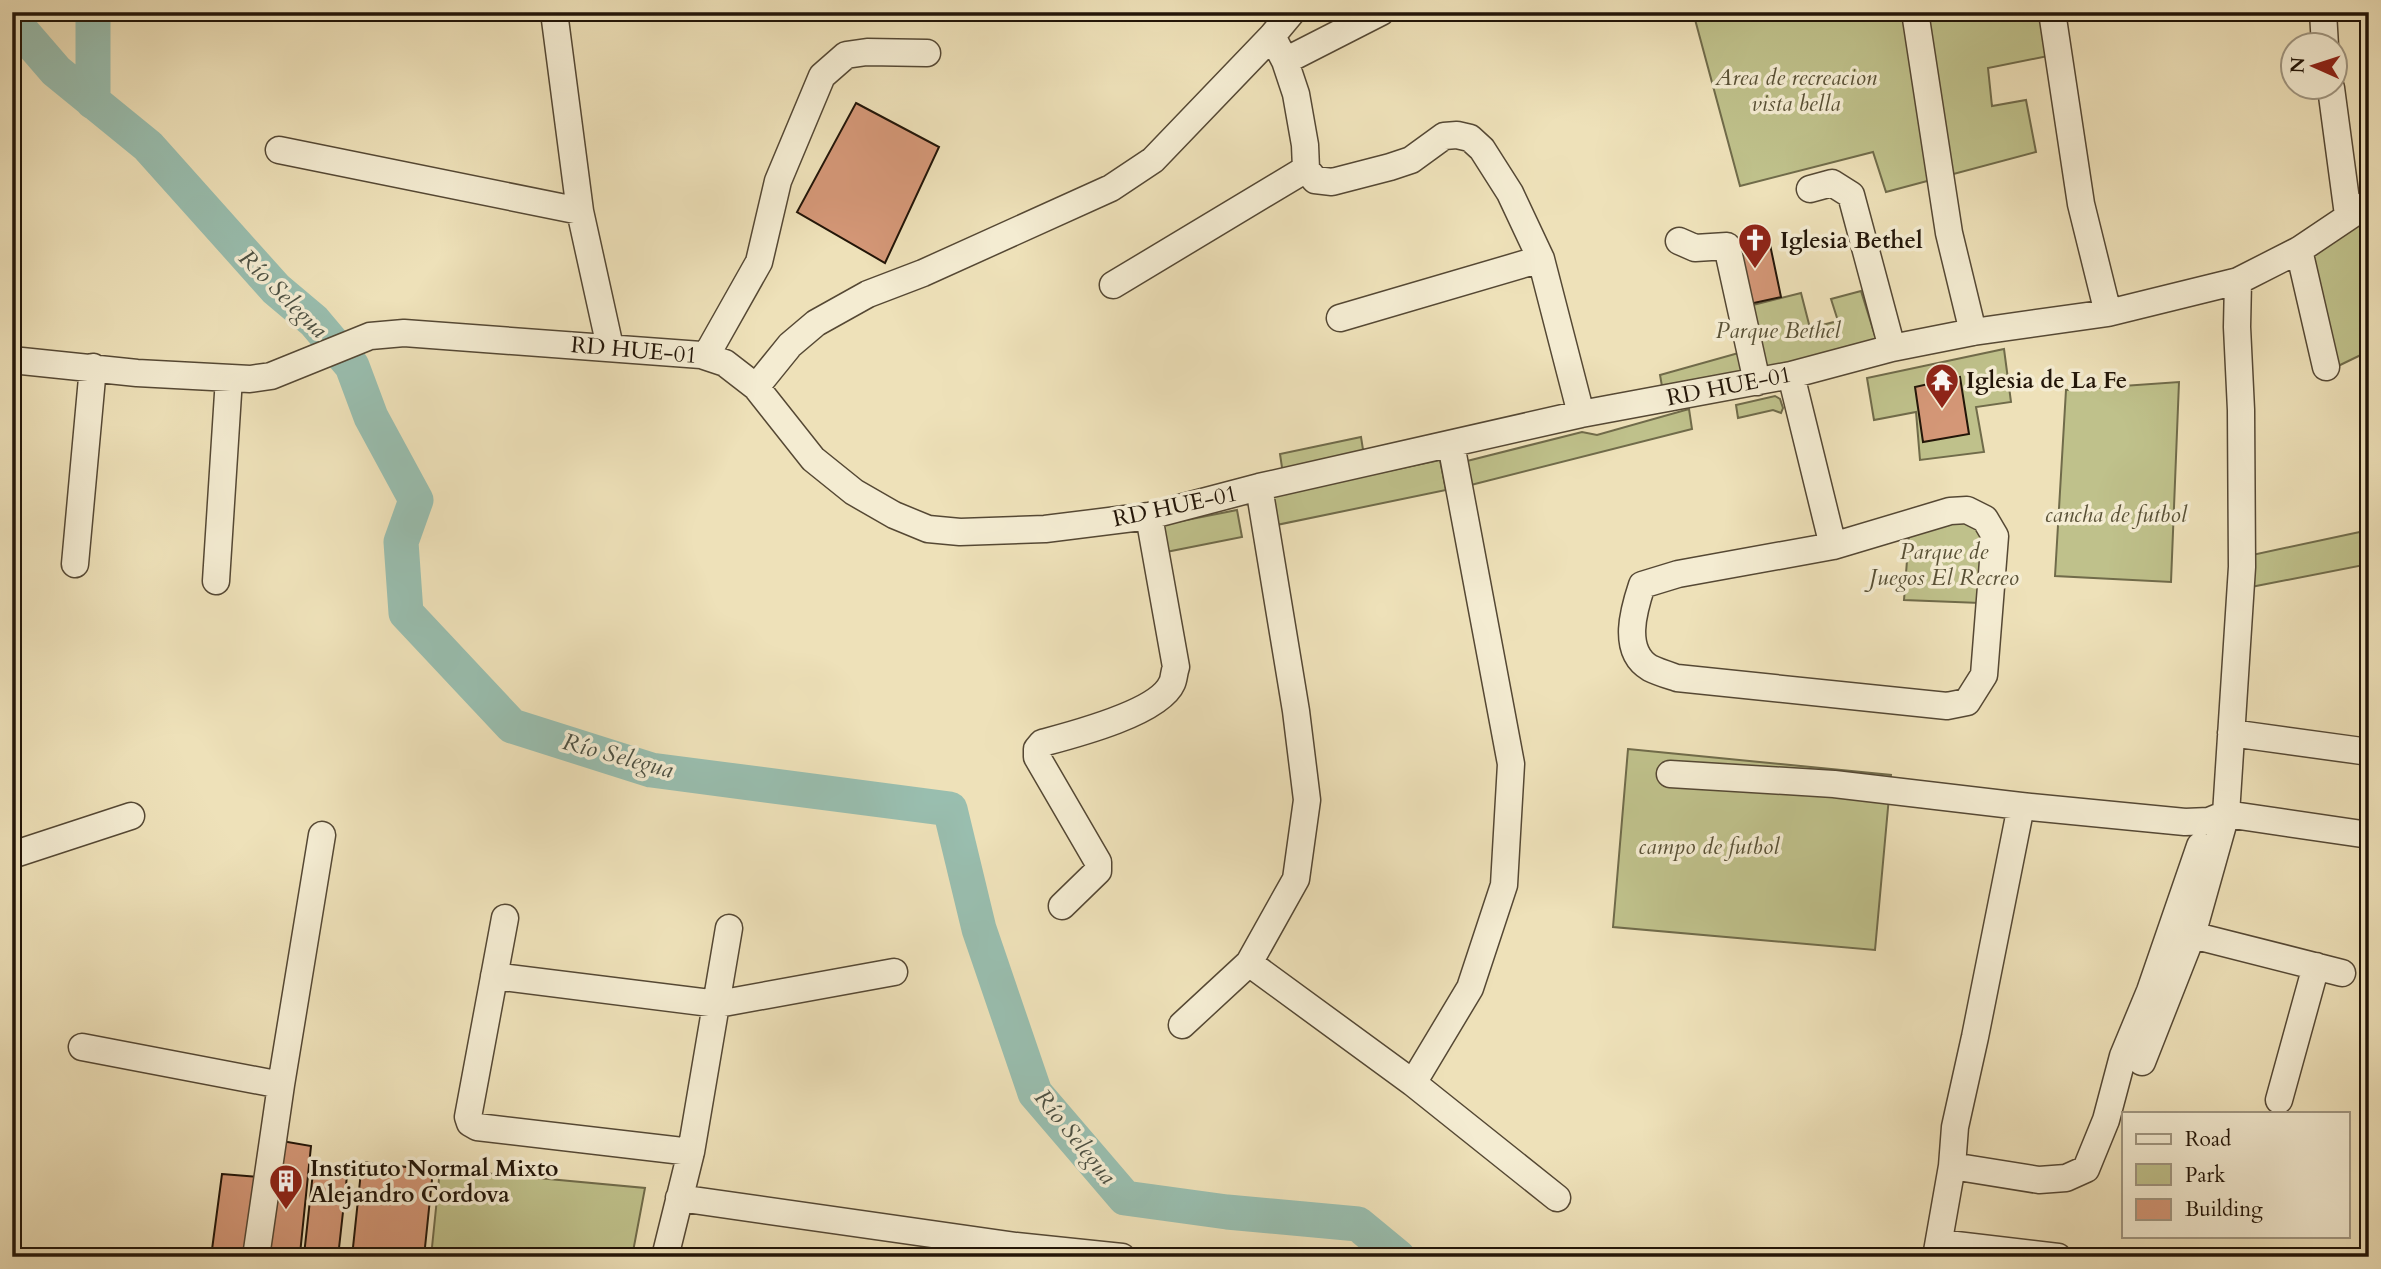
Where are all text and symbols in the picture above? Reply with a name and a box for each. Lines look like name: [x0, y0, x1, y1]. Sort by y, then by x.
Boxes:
north arrow: [2280, 32, 2350, 102]
text: N: [2285, 56, 2311, 74]
park label: Area de recreacion vista bella: [1714, 62, 1878, 119]
church icon: Iglesia Bethel: [1736, 221, 1774, 270]
place label: Iglesia Bethel: [1780, 225, 1923, 256]
water label: Río Selegua: [231, 242, 335, 346]
park label: Parque Bethel: [1716, 315, 1841, 346]
street label: RD HUE-01: [569, 329, 699, 371]
street label: RD HUE-01: [1664, 359, 1794, 413]
temple icon: Iglesia de La Fe: [1923, 361, 1961, 410]
place label: Iglesia de La Fe: [1966, 365, 2127, 396]
street label: RD HUE-01: [1110, 478, 1240, 534]
park label: cancha de futbol: [2045, 499, 2188, 530]
park label: Parque de Juegos El Recreo: [1864, 536, 2019, 593]
water label: Río Selegua: [559, 725, 677, 787]
park label: campo de futbol: [1639, 831, 1780, 862]
water label: Río Selegua: [1026, 1082, 1124, 1192]
legend: [2122, 1112, 2350, 1238]
text: Road: [2185, 1125, 2231, 1154]
place label: Instituto Normal Mixto Alejandro Cordova: [310, 1153, 559, 1210]
text: Park: [2185, 1161, 2226, 1190]
building icon: Instituto Normal Mixto Alejandro Cordova: [267, 1162, 305, 1211]
text: Building: [2185, 1195, 2263, 1224]

